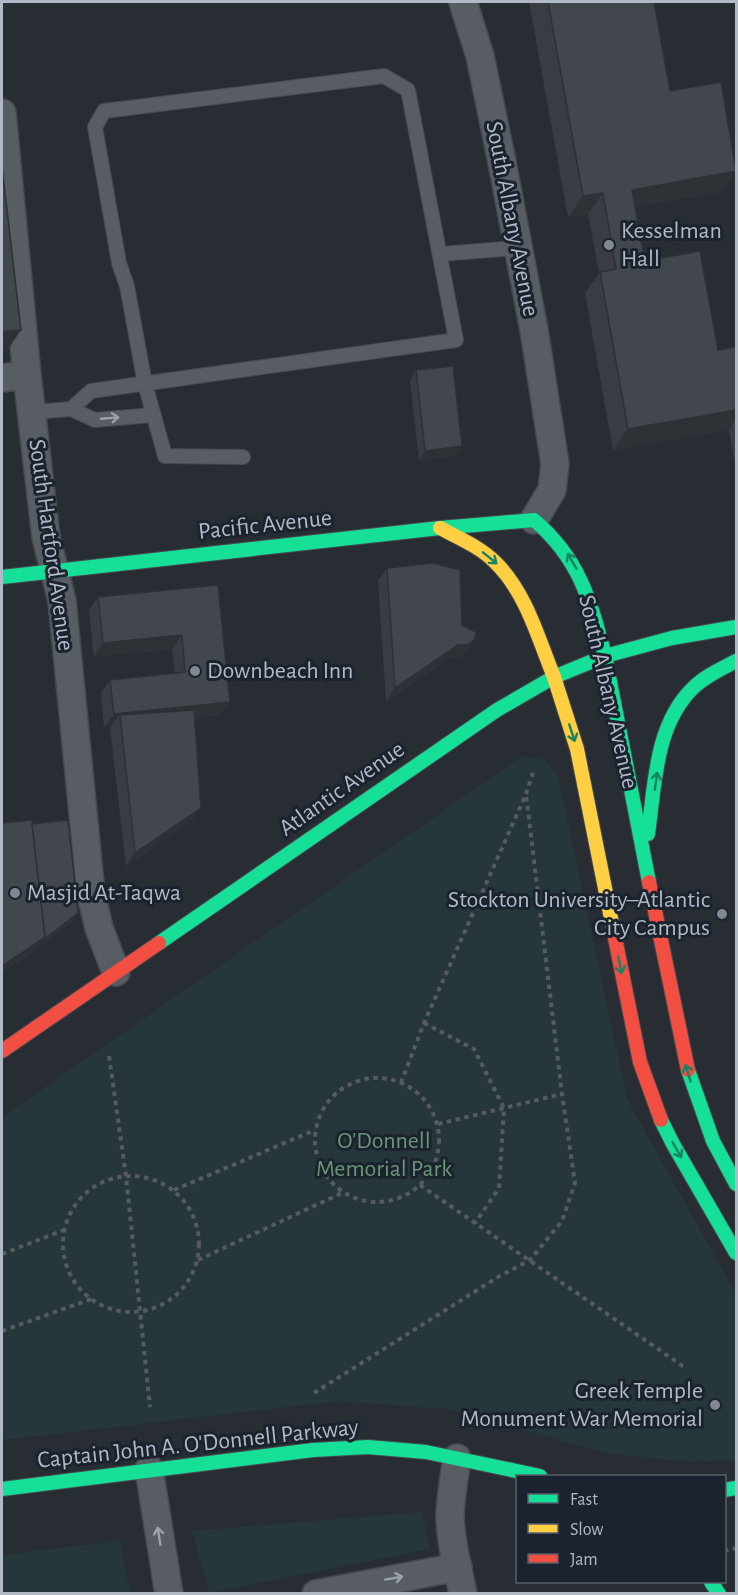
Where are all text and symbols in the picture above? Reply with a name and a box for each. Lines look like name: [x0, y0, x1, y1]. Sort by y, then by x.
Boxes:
street label: South Albany Avenue: [481, 119, 543, 319]
place label: Kesselman Hall: [621, 219, 722, 271]
marker: Kesselman Hall: [602, 238, 616, 252]
one-way arrow: [100, 412, 120, 423]
street label: South Hartford Avenue: [24, 438, 78, 652]
street label: Pacific Avenue: [197, 506, 333, 544]
one-way arrow: [482, 551, 498, 564]
one-way arrow: [566, 553, 578, 570]
street label: South Albany Avenue: [574, 593, 642, 791]
place label: Downbeach Inn: [207, 659, 353, 683]
marker: Downbeach Inn: [188, 664, 202, 678]
one-way arrow: [567, 723, 578, 742]
street label: Atlantic Avenue: [275, 737, 409, 841]
one-way arrow: [650, 772, 661, 792]
place label: Masjid At-Taqwa: [27, 881, 181, 905]
marker: Masjid At-Taqwa: [8, 886, 22, 900]
place label: Stockton University–Atlantic City Campus: [448, 888, 710, 940]
marker: Stockton University–Atlantic City Campus: [715, 907, 729, 921]
one-way arrow: [615, 955, 626, 974]
one-way arrow: [682, 1064, 693, 1083]
park label: O'Donnell Memorial Park: [316, 1129, 452, 1181]
one-way arrow: [671, 1141, 683, 1158]
place label: Greek Temple Monument War Memorial: [461, 1379, 703, 1431]
marker: Greek Temple Monument War Memorial: [708, 1398, 722, 1412]
street label: Captain John A. O'Donnell Parkway: [36, 1415, 360, 1473]
legend: [516, 1475, 726, 1583]
text: Fast: [570, 1491, 598, 1509]
text: Slow: [570, 1521, 603, 1539]
one-way arrow: [153, 1527, 164, 1546]
text: Jam: [570, 1551, 598, 1569]
one-way arrow: [384, 1572, 404, 1583]

